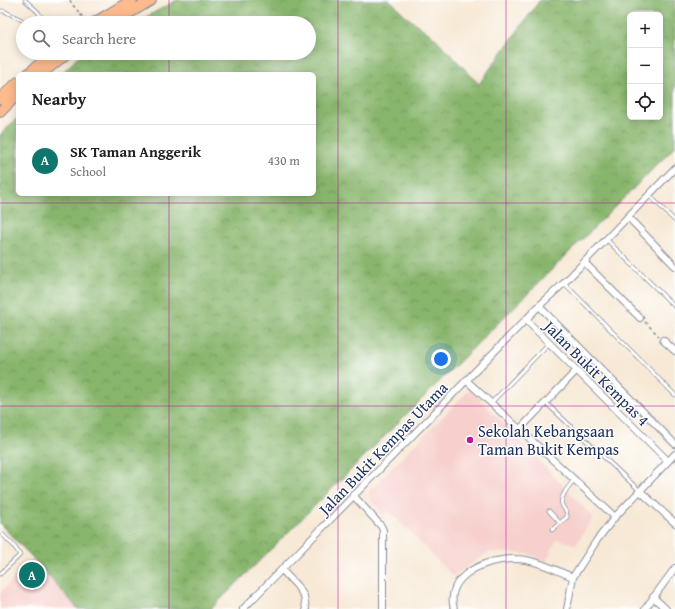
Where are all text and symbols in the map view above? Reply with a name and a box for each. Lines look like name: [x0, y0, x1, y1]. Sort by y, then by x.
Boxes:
map controls: [627, 12, 663, 120]
button: +: [627, 12, 663, 48]
search box: [16, 16, 316, 60]
icon: search: [30, 27, 52, 49]
text: Search here: [62, 28, 136, 49]
button: −: [627, 48, 663, 84]
button: locate: [627, 84, 663, 120]
text: Nearby: [32, 86, 86, 111]
text: SK Taman Anggerik: [70, 141, 201, 162]
text: A: [41, 151, 49, 170]
text: 430 m: [268, 151, 300, 170]
text: School: [70, 162, 106, 181]
street label: Jalan Bukit Kempas 4: [537, 313, 655, 431]
your location: [431, 349, 451, 369]
street label: Jalan Bukit Kempas Utama: [311, 376, 453, 522]
place label: Sekolah Kebangsaan Taman Bukit Kempas: [478, 419, 619, 461]
marker: Sekolah Kebangsaan Taman Bukit Kempas: [465, 435, 475, 445]
pin: A: [19, 560, 45, 590]

